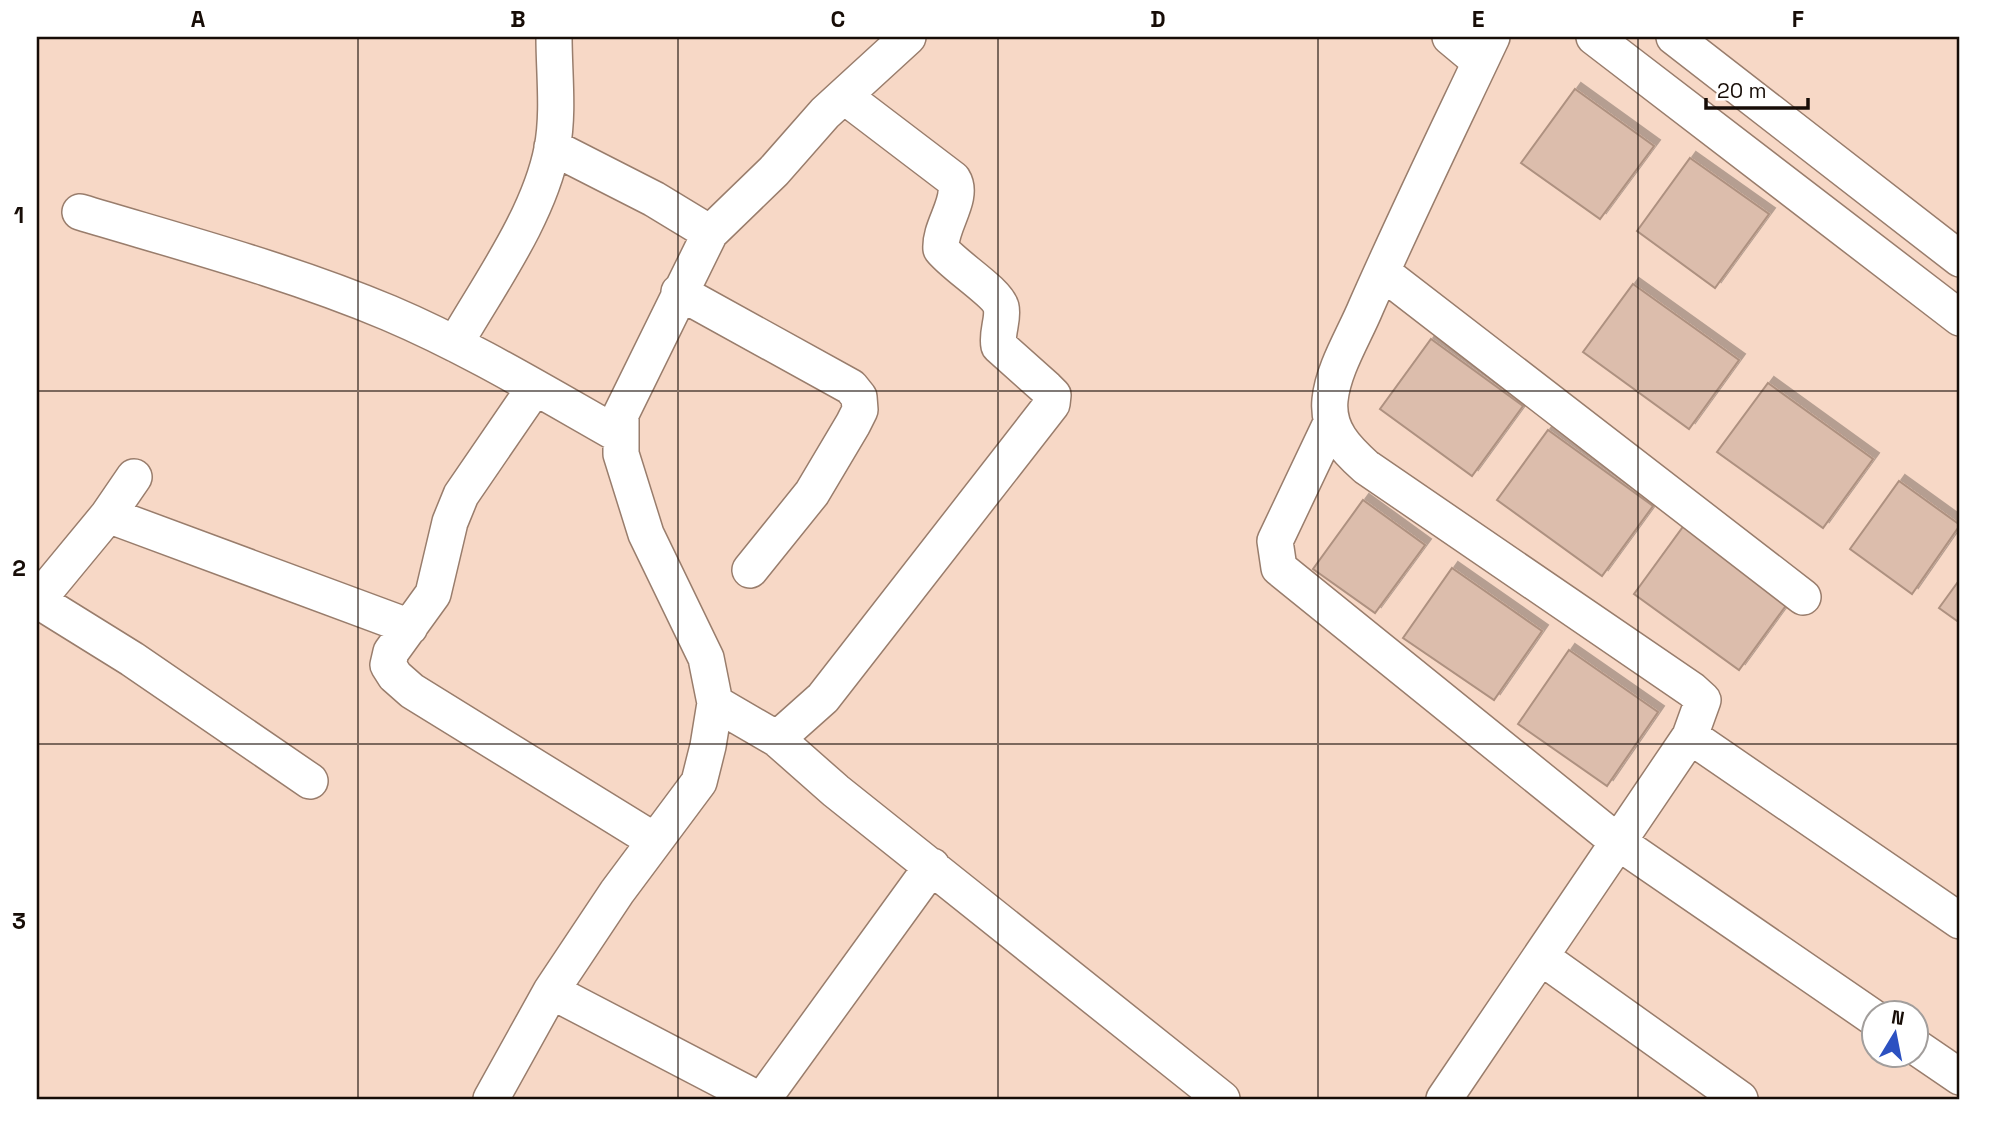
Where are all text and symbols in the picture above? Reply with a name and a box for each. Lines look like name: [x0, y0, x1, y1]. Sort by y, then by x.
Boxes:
text: A: [191, 4, 206, 34]
text: B: [510, 4, 526, 34]
text: C: [831, 4, 845, 34]
text: D: [1150, 4, 1166, 34]
text: E: [1472, 4, 1484, 34]
text: F: [1792, 4, 1804, 34]
scale bar: [1706, 66, 1808, 110]
text: 20 m: [1717, 77, 1767, 104]
text: 1: [14, 200, 24, 230]
text: 2: [12, 553, 26, 583]
text: 3: [12, 906, 26, 936]
north arrow: [1860, 1000, 1930, 1070]
text: N: [1889, 1004, 1906, 1031]

